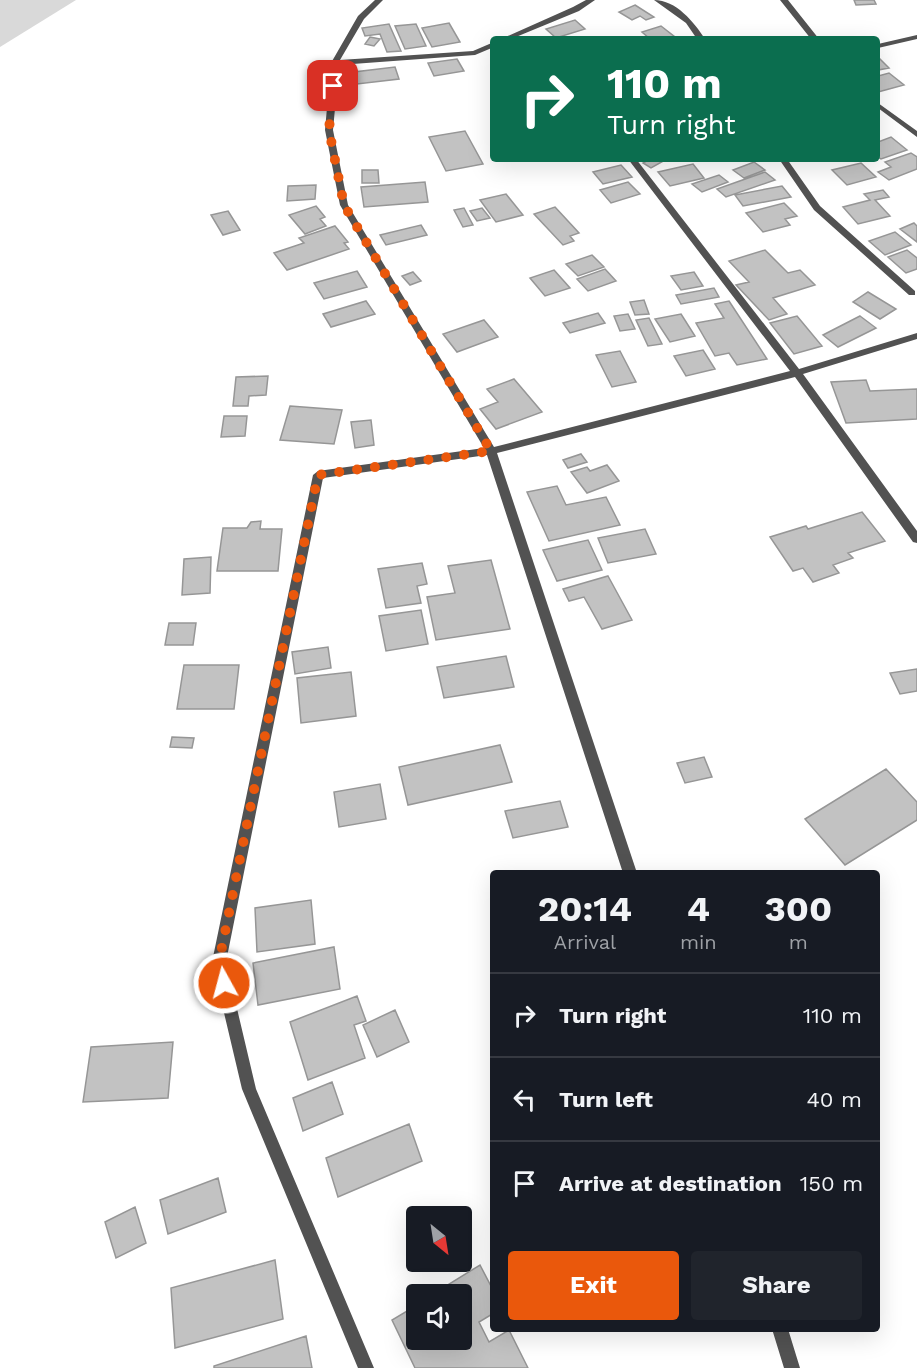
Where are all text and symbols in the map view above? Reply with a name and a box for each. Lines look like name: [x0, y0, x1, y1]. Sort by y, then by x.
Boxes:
text: 110 m: [607, 59, 722, 108]
pin: [307, 60, 358, 111]
icon: right: [508, 60, 586, 138]
icon: arrive: [316, 69, 349, 102]
text: Turn right: [607, 109, 736, 141]
text: 20:14: [538, 888, 632, 930]
text: 4: [687, 888, 710, 930]
text: 300: [764, 888, 832, 930]
text: Arrival: [554, 930, 616, 954]
text: min: [680, 930, 717, 954]
text: m: [789, 930, 808, 954]
position arrow: [192, 951, 256, 1015]
icon: right: [508, 999, 541, 1032]
text: Turn right: [559, 1003, 666, 1028]
text: 110 m: [803, 1003, 862, 1028]
icon: left: [508, 1083, 541, 1116]
text: Turn left: [559, 1087, 653, 1112]
text: 40 m: [806, 1087, 862, 1112]
icon: arrive: [508, 1167, 541, 1200]
text: Arrive at destination: [559, 1171, 782, 1196]
text: 150 m: [800, 1171, 863, 1196]
north arrow: [406, 1206, 472, 1272]
map controls: [406, 1206, 472, 1350]
button: Exit: [508, 1251, 679, 1320]
button: Share: [691, 1251, 862, 1320]
button: sound: [406, 1284, 472, 1350]

